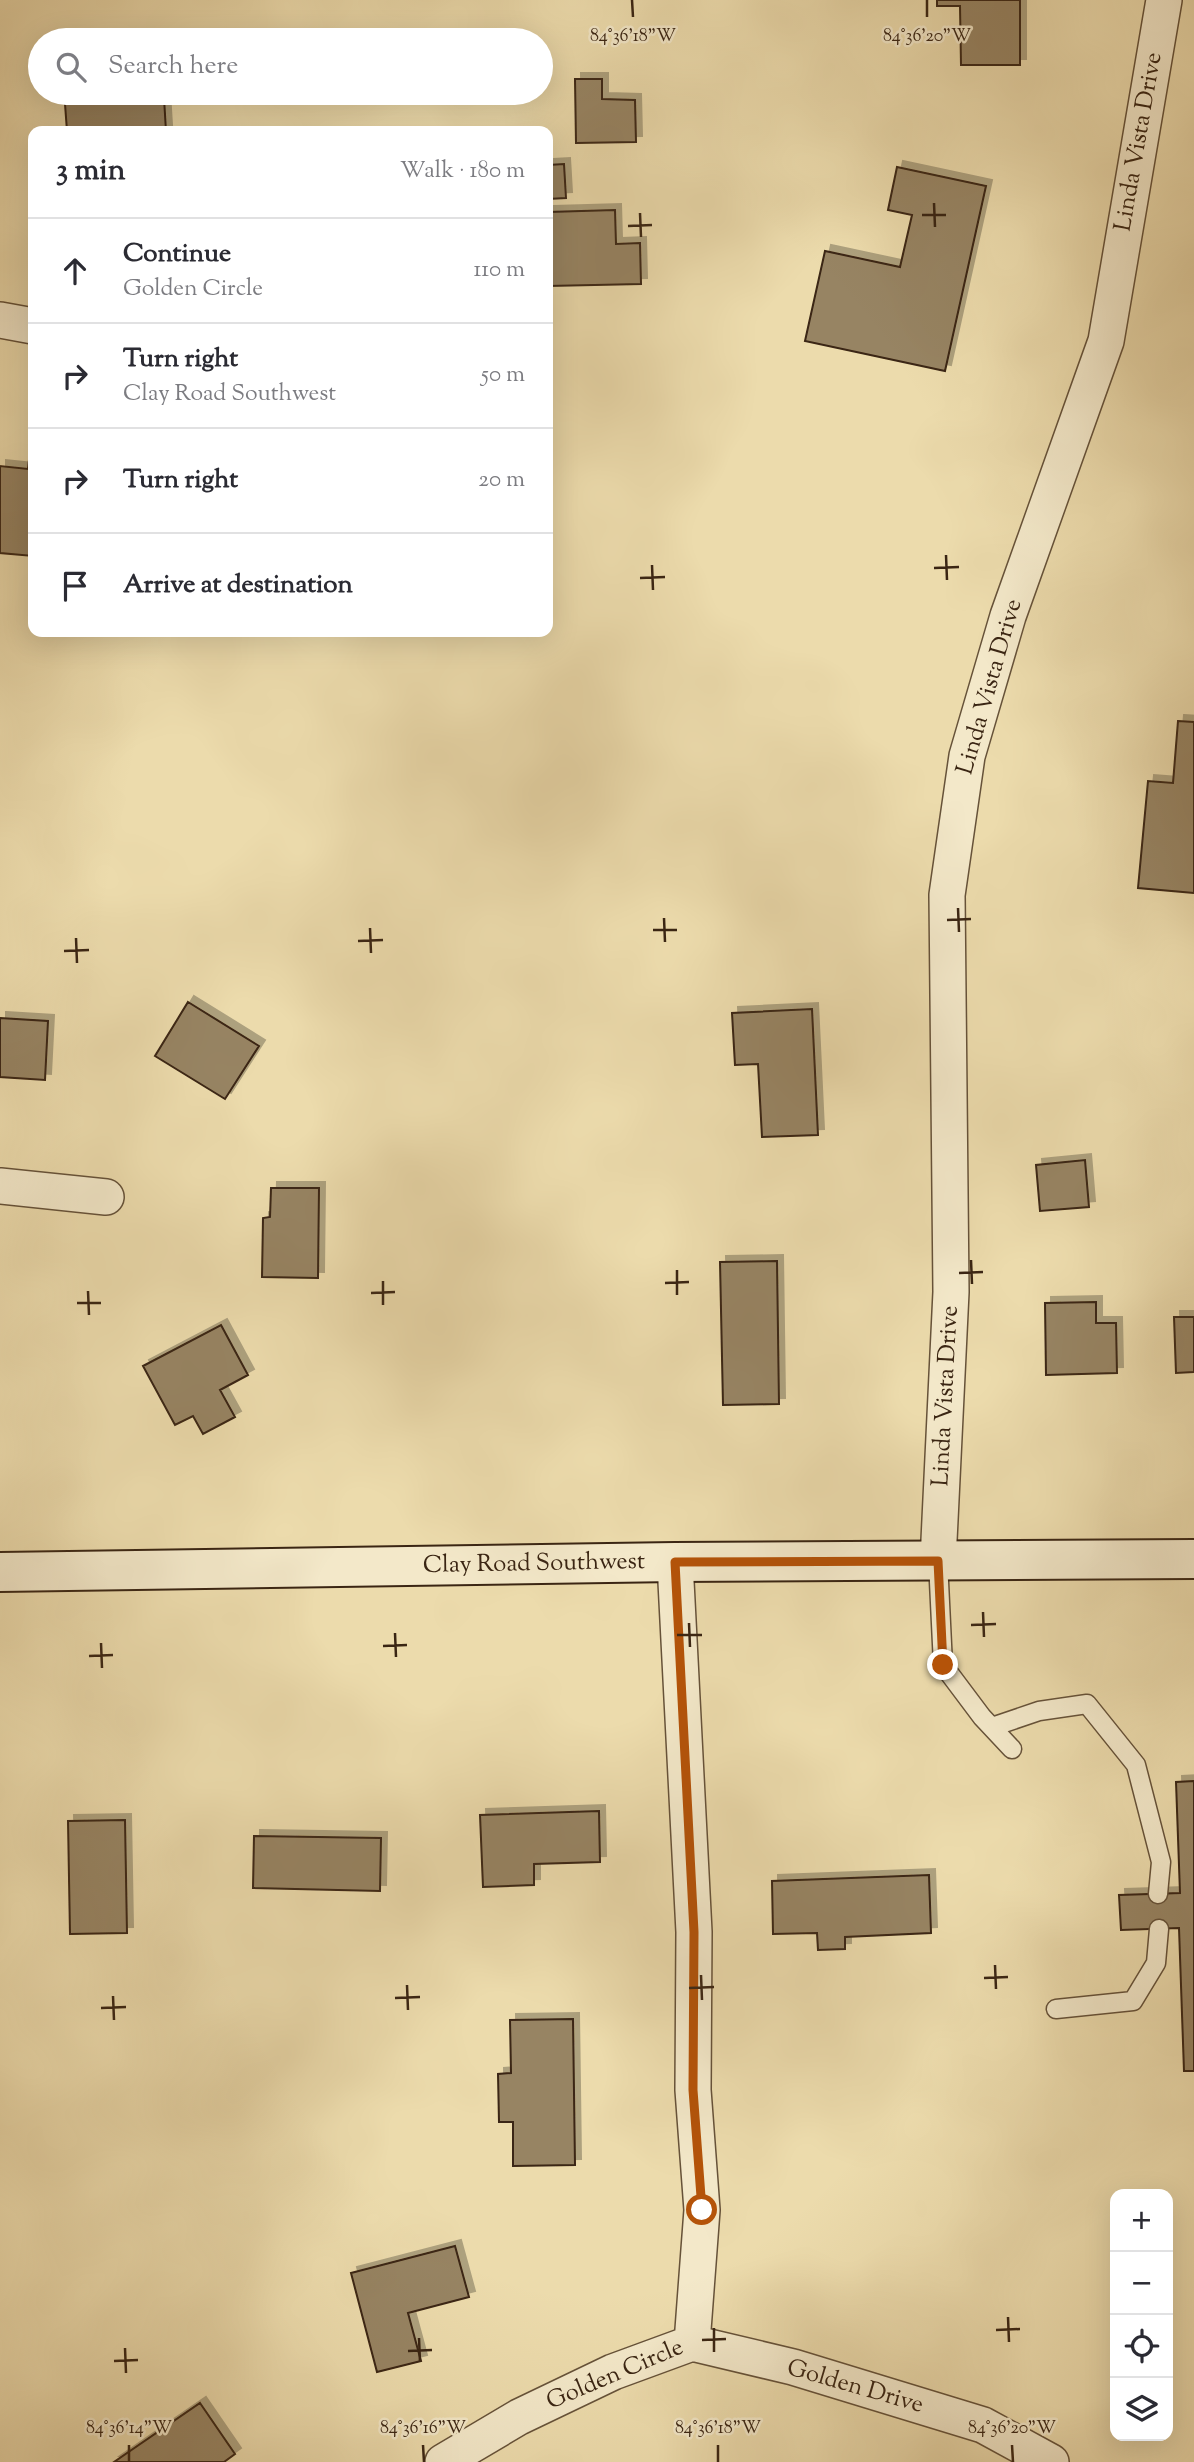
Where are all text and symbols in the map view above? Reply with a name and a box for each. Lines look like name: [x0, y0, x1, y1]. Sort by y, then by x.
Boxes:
text: 84°36'18"W: [590, 24, 676, 50]
text: 84°36'20"W: [883, 24, 971, 50]
search box: [28, 28, 553, 105]
icon: search: [52, 48, 90, 86]
text: Search here: [108, 48, 238, 85]
street label: Linda Vista Drive: [1107, 50, 1171, 234]
text: 3 min: [56, 150, 126, 193]
text: Walk · 180 m: [400, 155, 525, 188]
text: Continue: [123, 236, 231, 273]
icon: ahead: [56, 252, 94, 290]
text: 110 m: [474, 254, 525, 287]
text: Golden Circle: [123, 273, 263, 306]
text: Turn right: [123, 341, 238, 378]
icon: right: [56, 357, 94, 395]
text: 50 m: [481, 359, 525, 392]
text: Clay Road Southwest: [123, 378, 336, 411]
icon: right: [56, 462, 94, 500]
text: Turn right: [123, 462, 238, 499]
text: 20 m: [478, 464, 525, 497]
icon: arrive: [56, 567, 94, 605]
text: Arrive at destination: [123, 567, 353, 604]
street label: Linda Vista Drive: [949, 595, 1031, 779]
street label: Linda Vista Drive: [924, 1305, 968, 1487]
street label: Clay Road Southwest: [423, 1545, 645, 1583]
route end: [927, 1649, 958, 1680]
map controls: [1110, 2189, 1173, 2441]
button: +: [1110, 2189, 1173, 2252]
route start: [686, 2194, 717, 2225]
button: −: [1110, 2252, 1173, 2315]
button: locate: [1110, 2315, 1173, 2378]
street label: Golden Circle: [541, 2331, 689, 2419]
street label: Golden Drive: [783, 2351, 927, 2423]
button: layers: [1110, 2378, 1173, 2441]
text: 84°36'14"W: [86, 2416, 172, 2442]
text: 84°36'16"W: [380, 2416, 466, 2442]
text: 84°36'18"W: [675, 2416, 761, 2442]
text: 84°36'20"W: [968, 2416, 1056, 2442]

